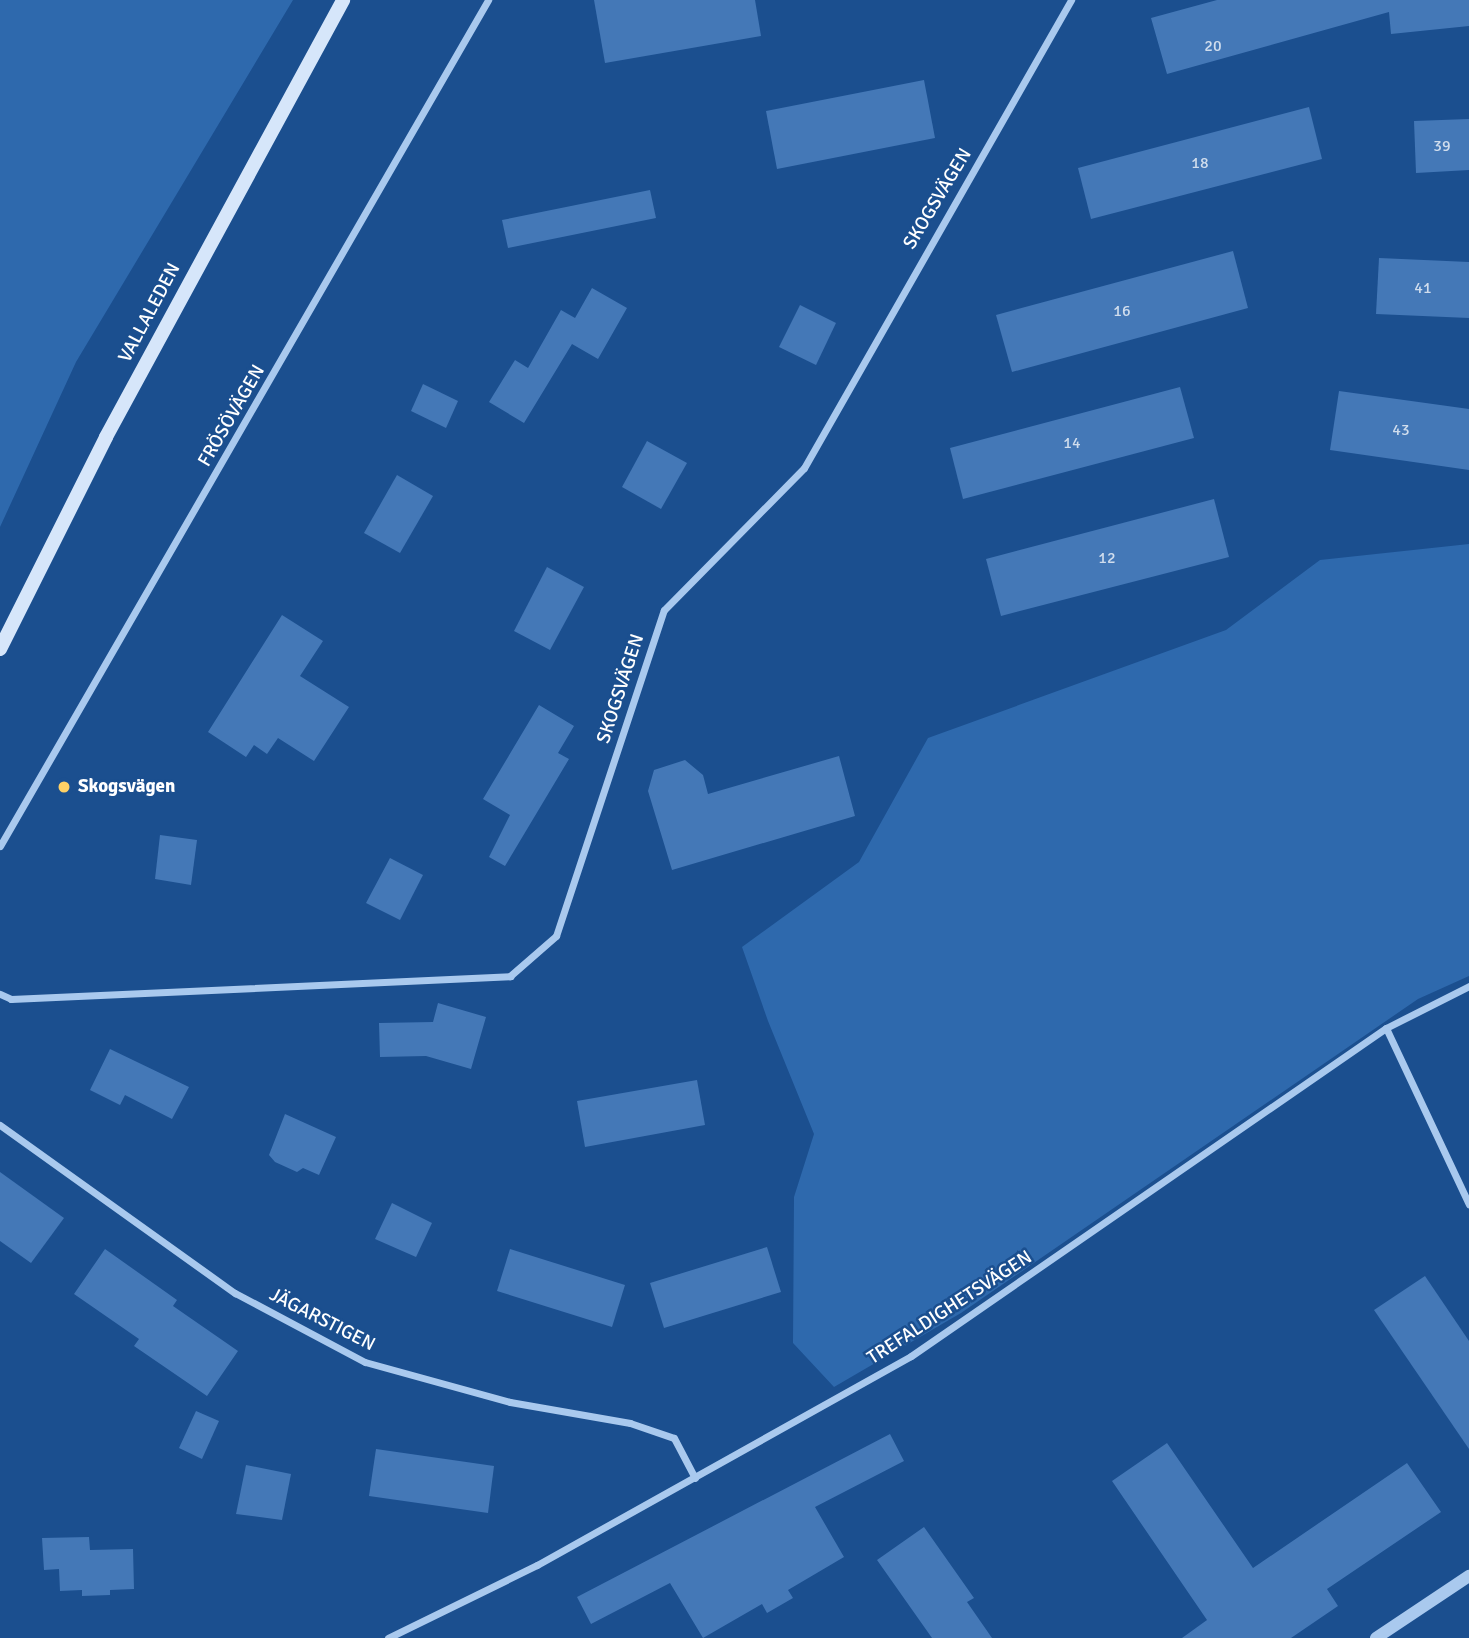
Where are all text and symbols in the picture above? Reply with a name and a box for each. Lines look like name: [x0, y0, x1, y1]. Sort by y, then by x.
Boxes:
house number: 20: [1204, 36, 1222, 56]
house number: 39: [1433, 136, 1451, 156]
street label: SKOGSVÄGEN: [899, 144, 977, 254]
house number: 18: [1191, 153, 1209, 173]
street label: VALLALEDEN: [114, 259, 186, 367]
house number: 41: [1414, 278, 1432, 298]
house number: 16: [1113, 301, 1131, 321]
street label: FRÖSÖVÄGEN: [194, 361, 270, 471]
house number: 43: [1392, 420, 1410, 440]
house number: 14: [1063, 433, 1081, 453]
house number: 12: [1098, 548, 1116, 568]
street label: SKOGSVÄGEN: [593, 631, 649, 747]
place label: Skogsvägen: [78, 776, 175, 798]
marker: Skogsvägen: [56, 779, 72, 795]
street label: TREFALDIGHETSVÄGEN: [863, 1246, 1037, 1370]
street label: JÄGARSTIGEN: [265, 1284, 379, 1356]

